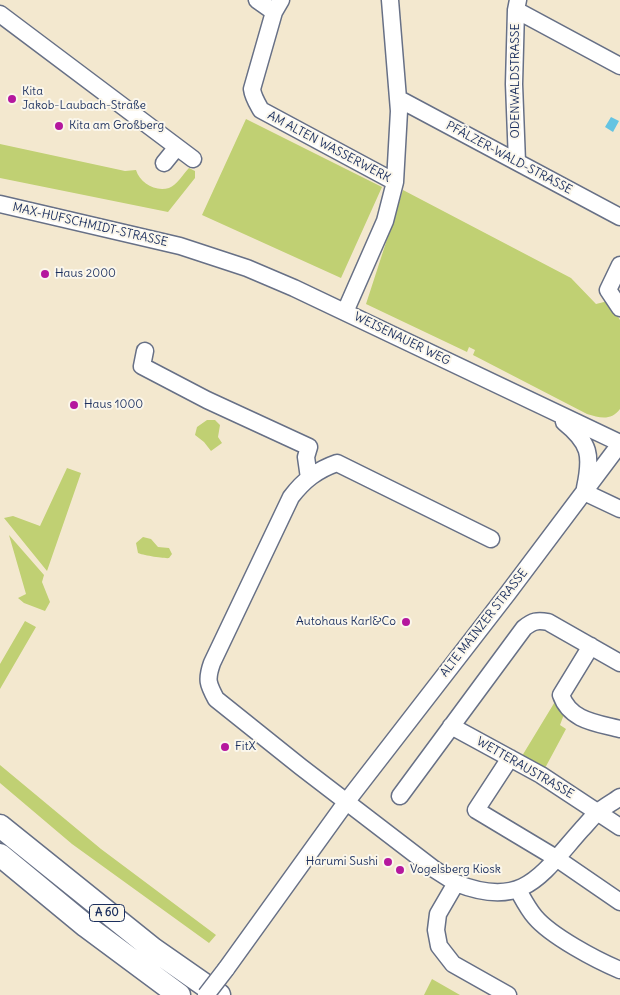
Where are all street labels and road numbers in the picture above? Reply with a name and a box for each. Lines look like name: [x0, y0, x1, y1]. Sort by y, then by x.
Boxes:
street label: ODENWALDSTRASSE: [509, 23, 523, 139]
street label: AM ALTEN WASSERWERK: [265, 108, 393, 186]
street label: PFÄLZER-WALD-STRASSE: [443, 119, 575, 197]
street label: MAX-HUFSCHMIDT-STRASSE: [11, 200, 169, 250]
street label: WEISENAUER WEG: [352, 309, 452, 369]
street label: ALTE MAINZER STRASSE: [437, 566, 531, 680]
street label: WETTERAUSTRASSE: [474, 734, 576, 802]
road number: A 60: [90, 904, 124, 921]

